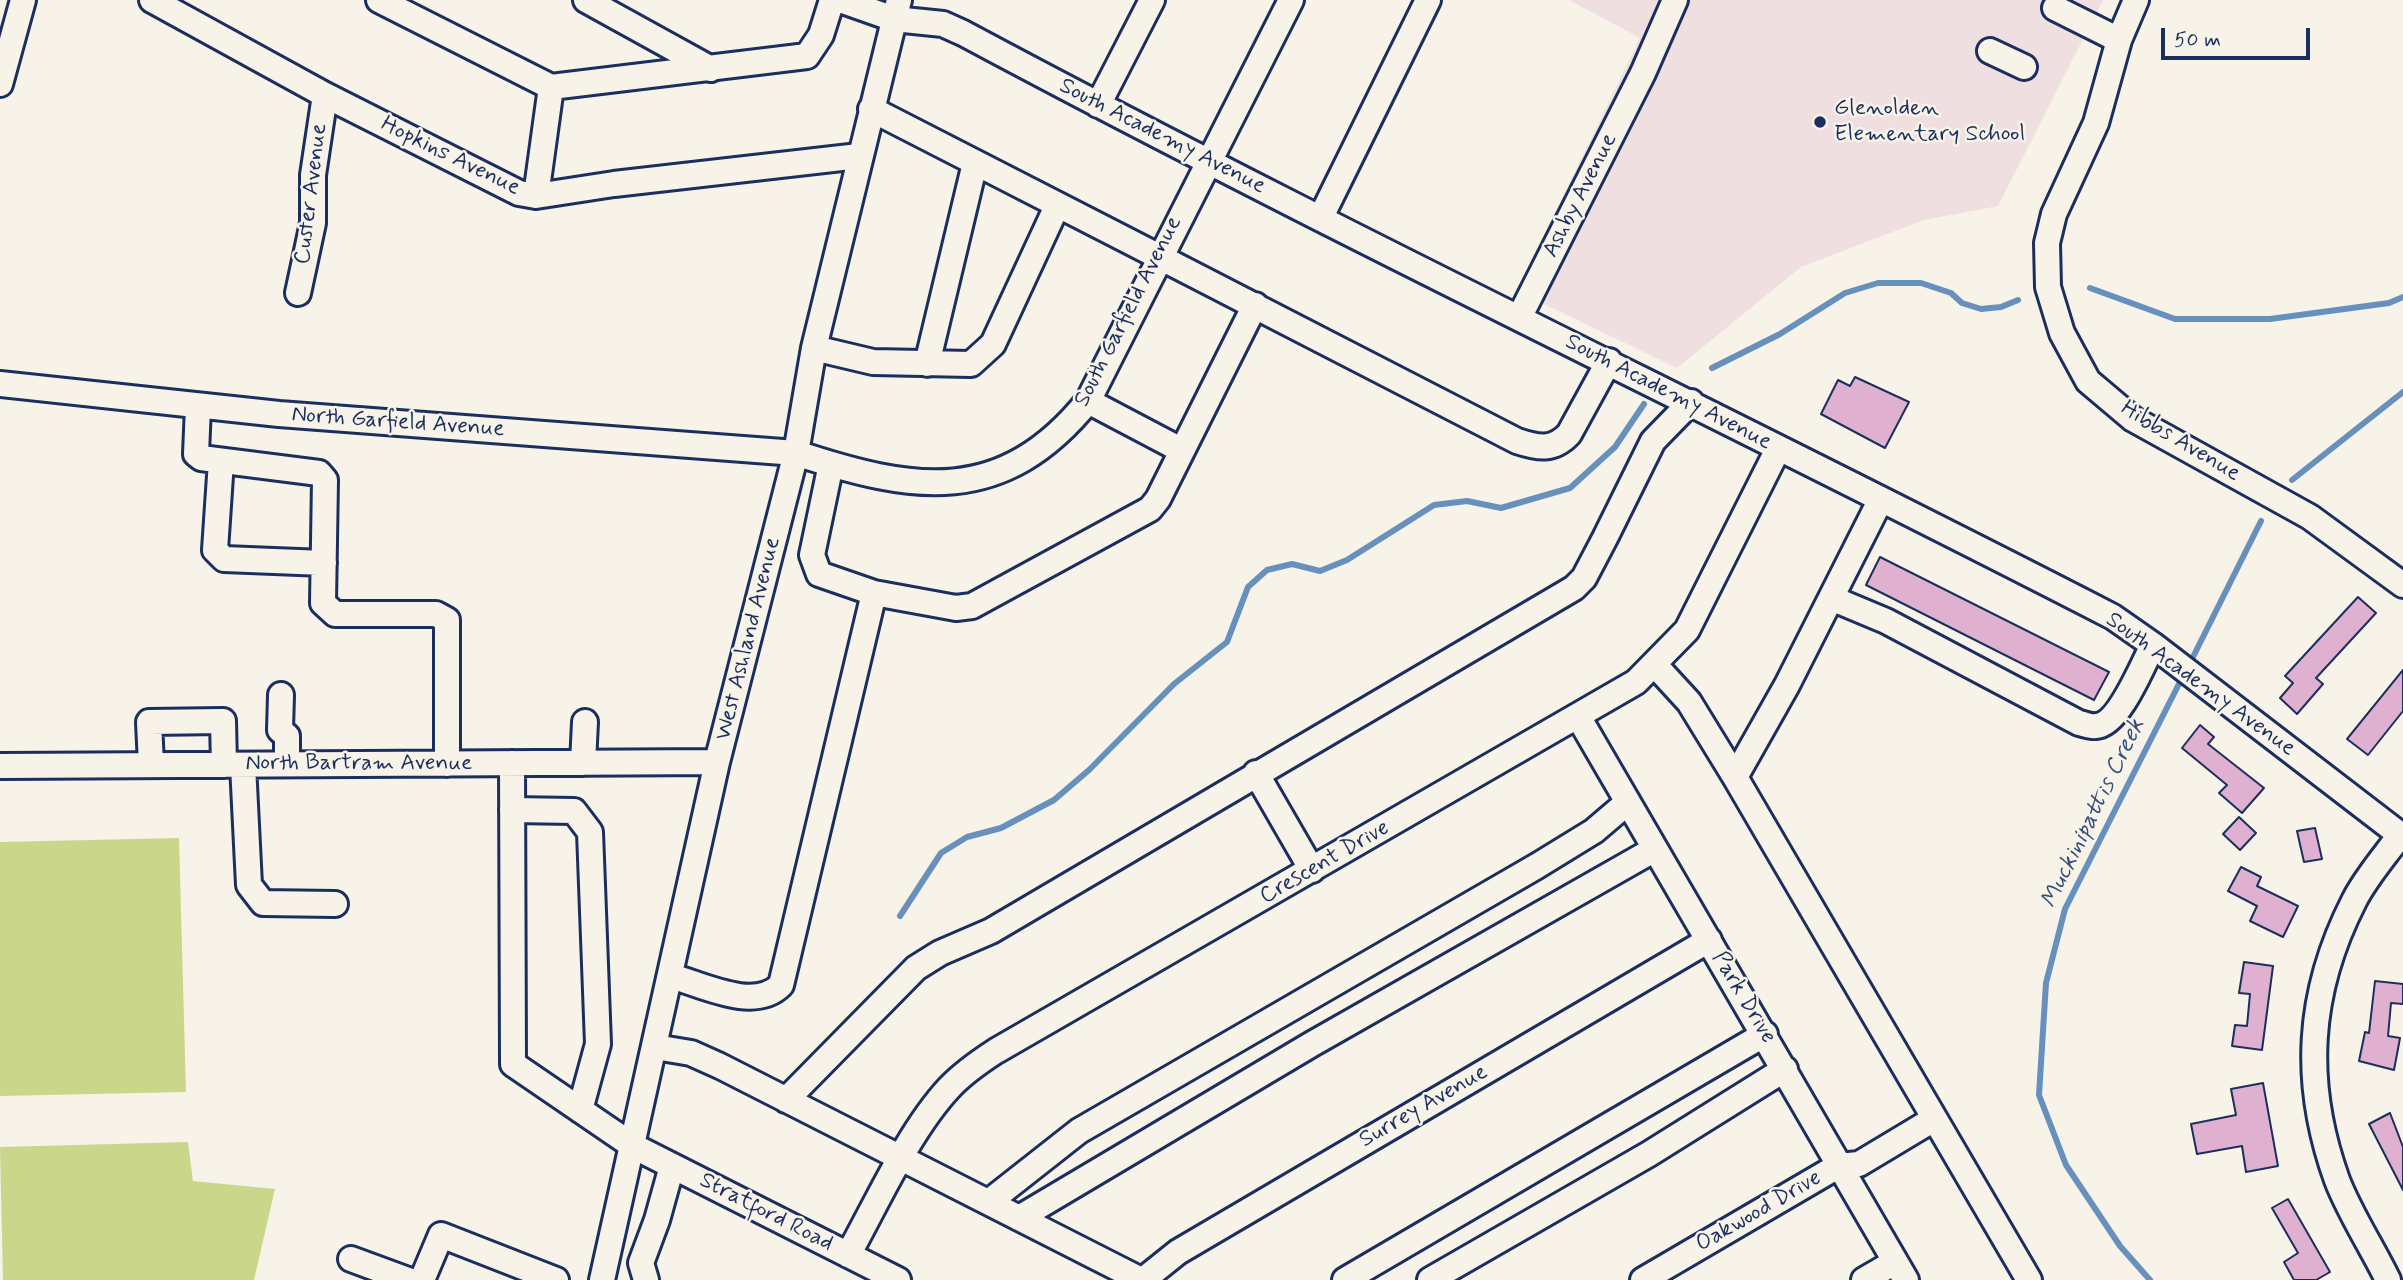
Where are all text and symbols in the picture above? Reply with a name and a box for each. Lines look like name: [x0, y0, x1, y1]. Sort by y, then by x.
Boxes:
scale bar: [2165, 14, 2314, 58]
text: 50 m: [2174, 26, 2221, 54]
street label: South Academy Avenue: [1054, 73, 1270, 201]
place label: Glenolden Elementary School: [1834, 95, 2025, 149]
street label: Hopkins Avenue: [376, 111, 524, 203]
marker: Glenolden Elementary School: [1812, 114, 1828, 130]
street label: Custer Avenue: [290, 122, 334, 266]
street label: Ashby Avenue: [1538, 129, 1624, 263]
street label: South Garfield Avenue: [1069, 212, 1189, 412]
street label: South Academy Avenue: [1560, 329, 1776, 457]
street label: Hibbs Avenue: [2115, 396, 2245, 488]
street label: North Garfield Avenue: [291, 402, 505, 444]
street label: West Ashland Avenue: [710, 535, 788, 743]
street label: South Academy Avenue: [2100, 607, 2300, 763]
water label: Muckinipattis Creek: [2036, 715, 2152, 913]
street label: North Bartram Avenue: [246, 750, 472, 778]
street label: Crescent Drive: [1255, 815, 1395, 911]
street label: Park Drive: [1705, 947, 1781, 1049]
street label: Surrey Avenue: [1355, 1059, 1493, 1155]
street label: Oakwood Drive: [1691, 1165, 1827, 1259]
street label: Stratford Road: [694, 1167, 838, 1259]

